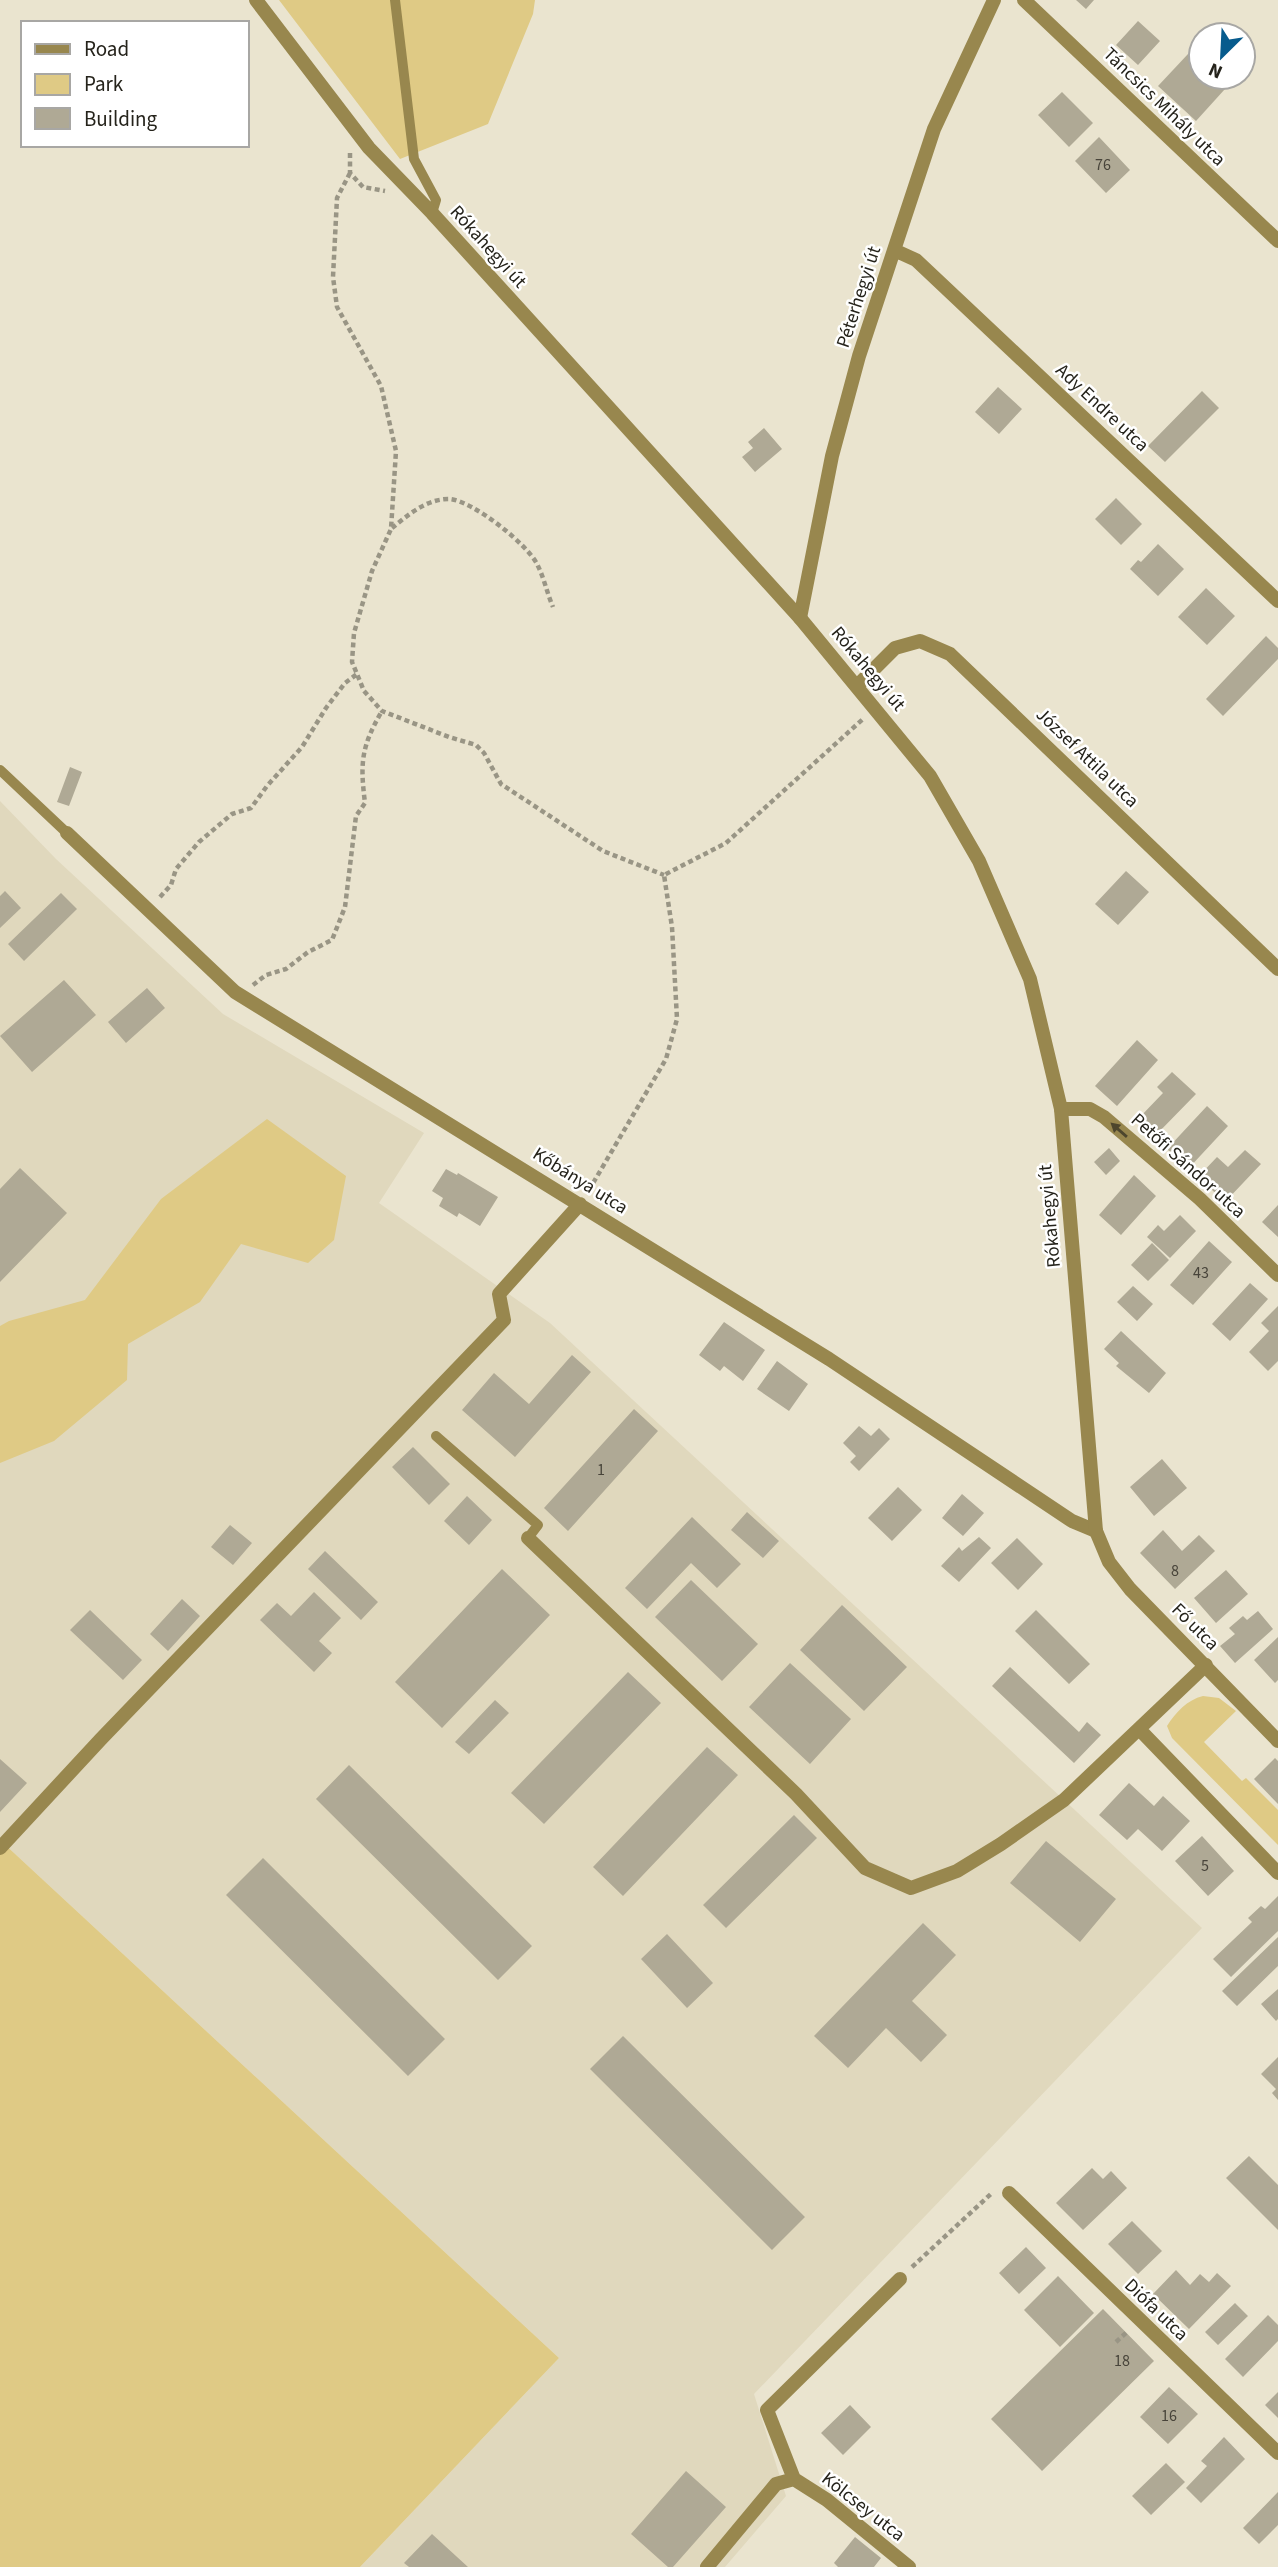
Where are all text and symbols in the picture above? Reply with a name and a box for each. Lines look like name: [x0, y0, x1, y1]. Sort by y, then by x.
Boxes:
legend: [21, 21, 248, 147]
north arrow: [1187, 21, 1257, 91]
text: Road: [84, 34, 129, 64]
street label: Táncsics Mihály utca: [1097, 41, 1231, 173]
text: N: [1204, 55, 1227, 85]
text: Park: [84, 69, 124, 99]
text: Building: [84, 104, 158, 134]
house number: 76: [1095, 154, 1111, 176]
street label: Rókahegyi út: [443, 200, 533, 295]
street label: Péterhegyi út: [830, 242, 888, 351]
street label: Ady Endre utca: [1049, 358, 1155, 458]
street label: Rókahegyi út: [824, 621, 912, 718]
street label: József Attila utca: [1029, 702, 1145, 814]
street label: Petőfi Sándor utca: [1125, 1107, 1251, 1225]
one-way arrow: [1110, 1122, 1128, 1138]
street label: Kőbánya utca: [527, 1141, 633, 1221]
street label: Rókahegyi út: [1032, 1163, 1068, 1269]
house number: 43: [1193, 1262, 1209, 1284]
house number: 1: [597, 1459, 605, 1481]
house number: 8: [1171, 1560, 1179, 1582]
street label: Fő utca: [1165, 1597, 1225, 1657]
house number: 5: [1201, 1855, 1209, 1877]
street label: Diófa utca: [1118, 2273, 1194, 2347]
house number: 18: [1114, 2350, 1130, 2372]
house number: 16: [1161, 2405, 1177, 2427]
street label: Kölcsey utca: [816, 2466, 910, 2548]

